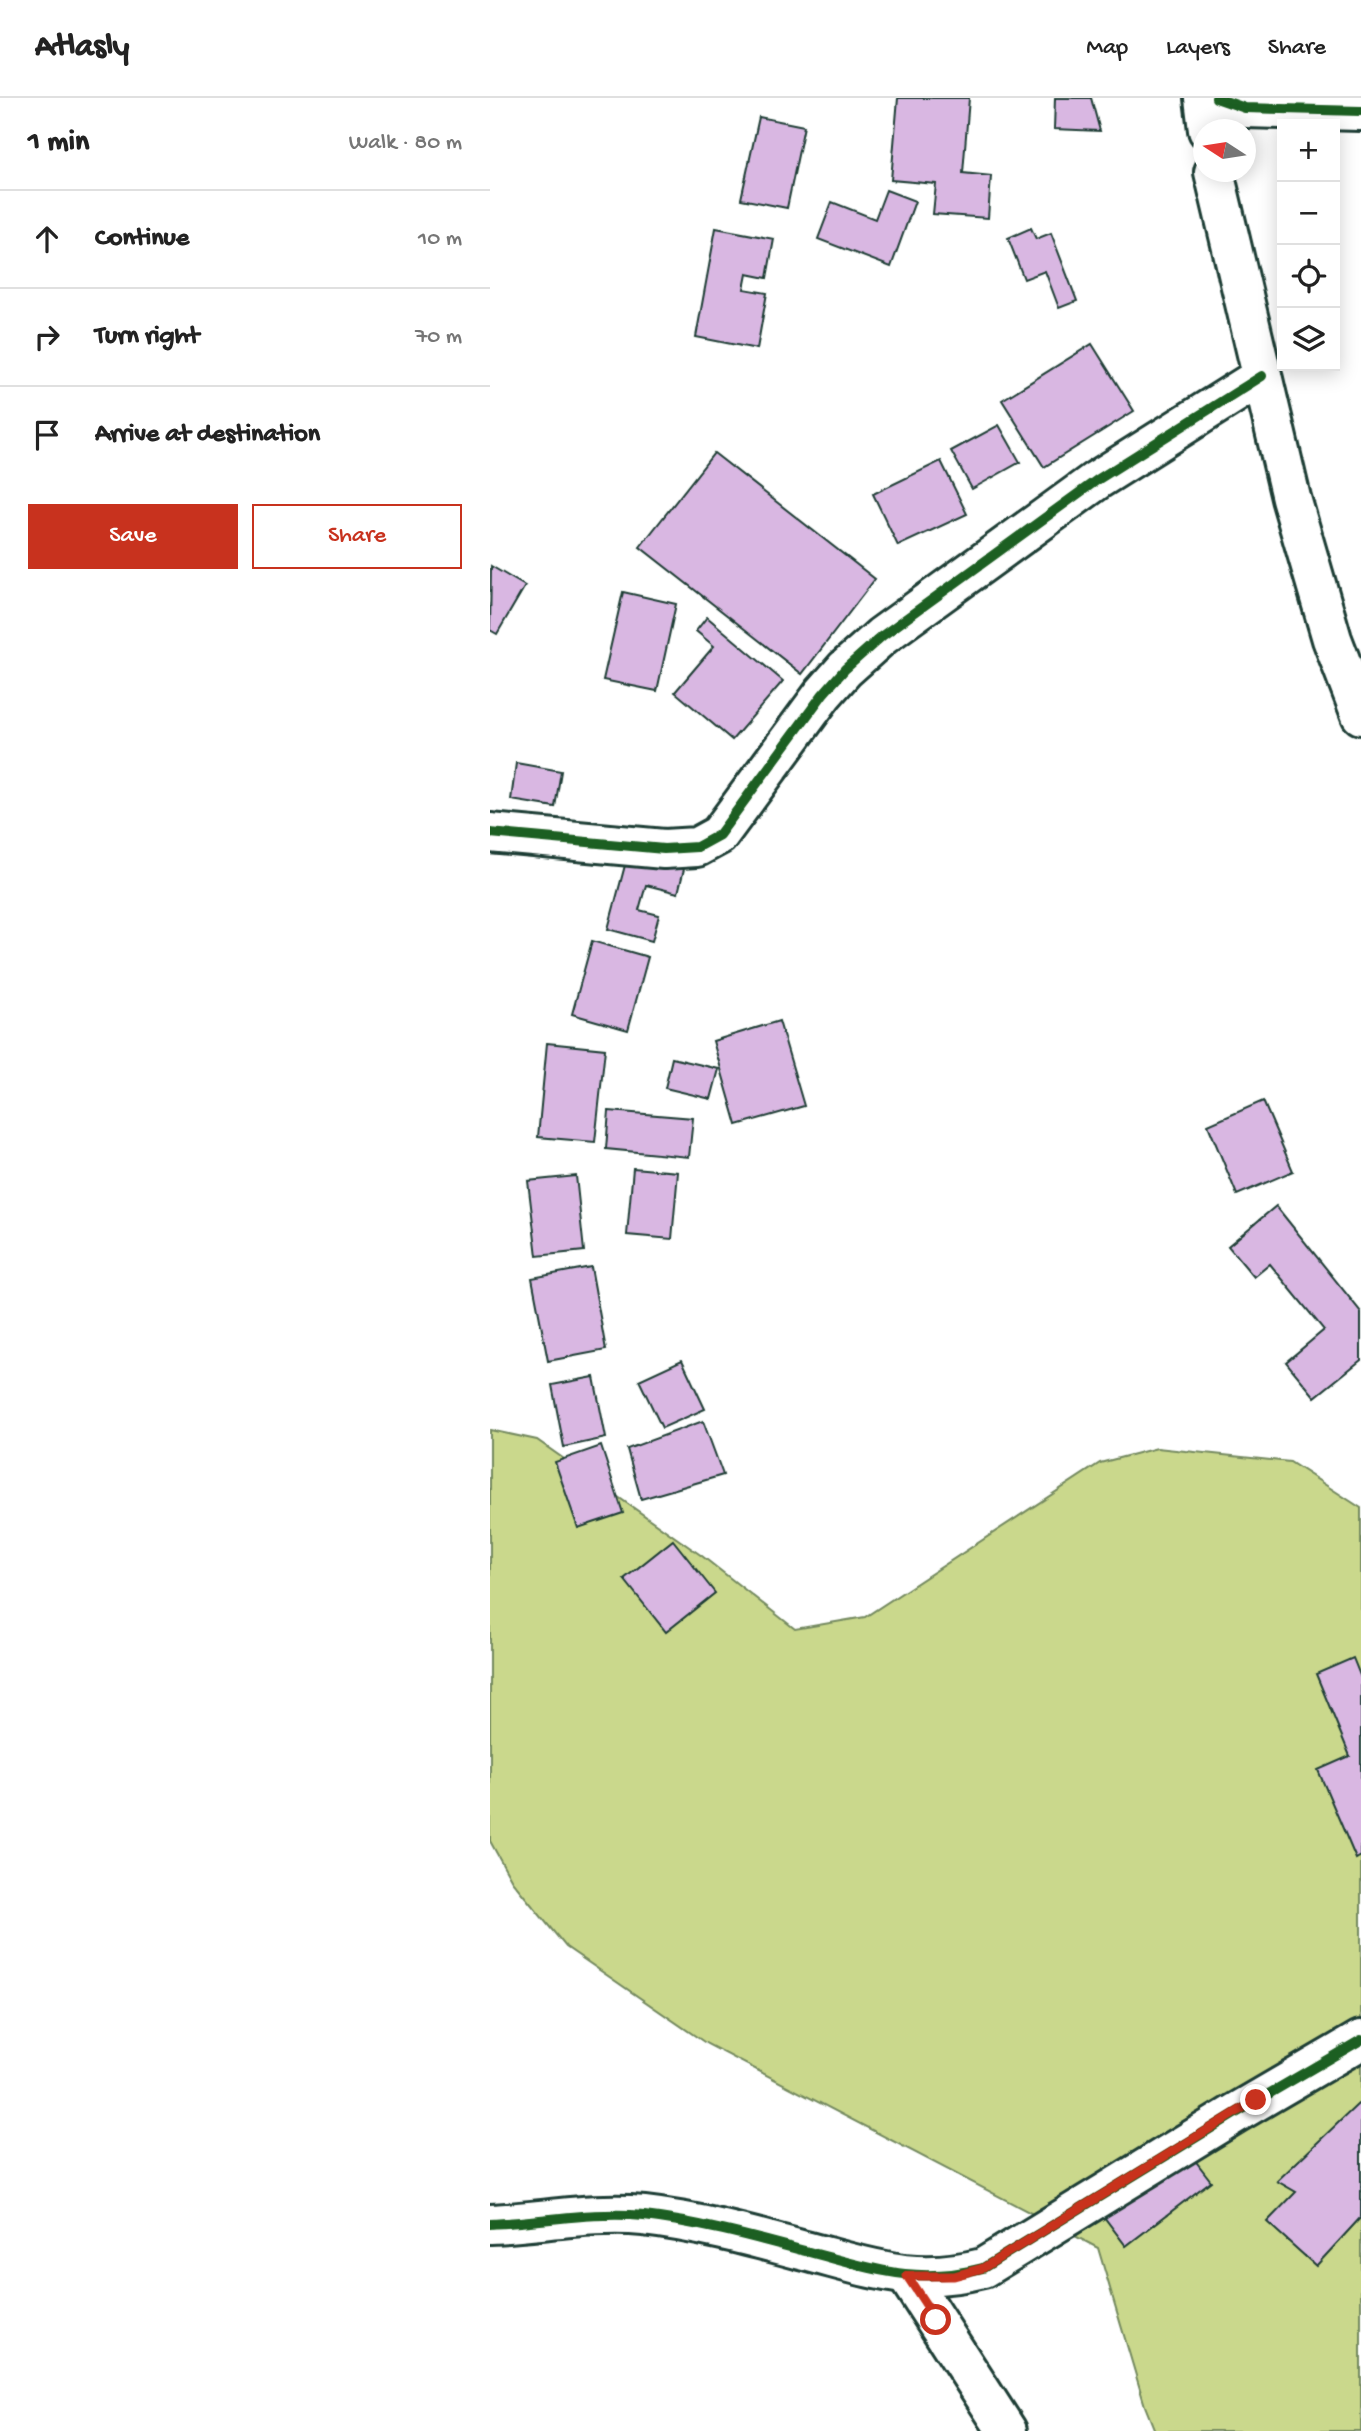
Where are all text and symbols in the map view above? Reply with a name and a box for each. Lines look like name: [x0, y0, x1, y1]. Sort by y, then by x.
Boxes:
text: Atlasly: [35, 29, 129, 67]
text: Map: [1086, 34, 1128, 63]
text: Layers: [1166, 34, 1230, 63]
text: Share: [1268, 34, 1326, 63]
north arrow: [1193, 119, 1256, 182]
map controls: [1277, 119, 1340, 371]
button: +: [1277, 119, 1340, 182]
text: 1 min: [28, 126, 89, 161]
text: Walk · 80 m: [349, 130, 462, 157]
button: −: [1277, 182, 1340, 245]
icon: ahead: [28, 220, 66, 258]
text: Continue: [95, 224, 189, 255]
text: 10 m: [418, 226, 462, 253]
button: locate: [1277, 245, 1340, 308]
button: layers: [1277, 308, 1340, 371]
icon: right: [28, 318, 66, 356]
text: Turn right: [95, 322, 199, 353]
text: 70 m: [415, 324, 462, 351]
icon: arrive: [28, 416, 66, 454]
text: Arrive at destination: [95, 420, 320, 451]
button: Save: [28, 504, 238, 569]
button: Share: [252, 504, 462, 569]
route end: [1240, 2084, 1271, 2115]
route start: [920, 2304, 951, 2335]

